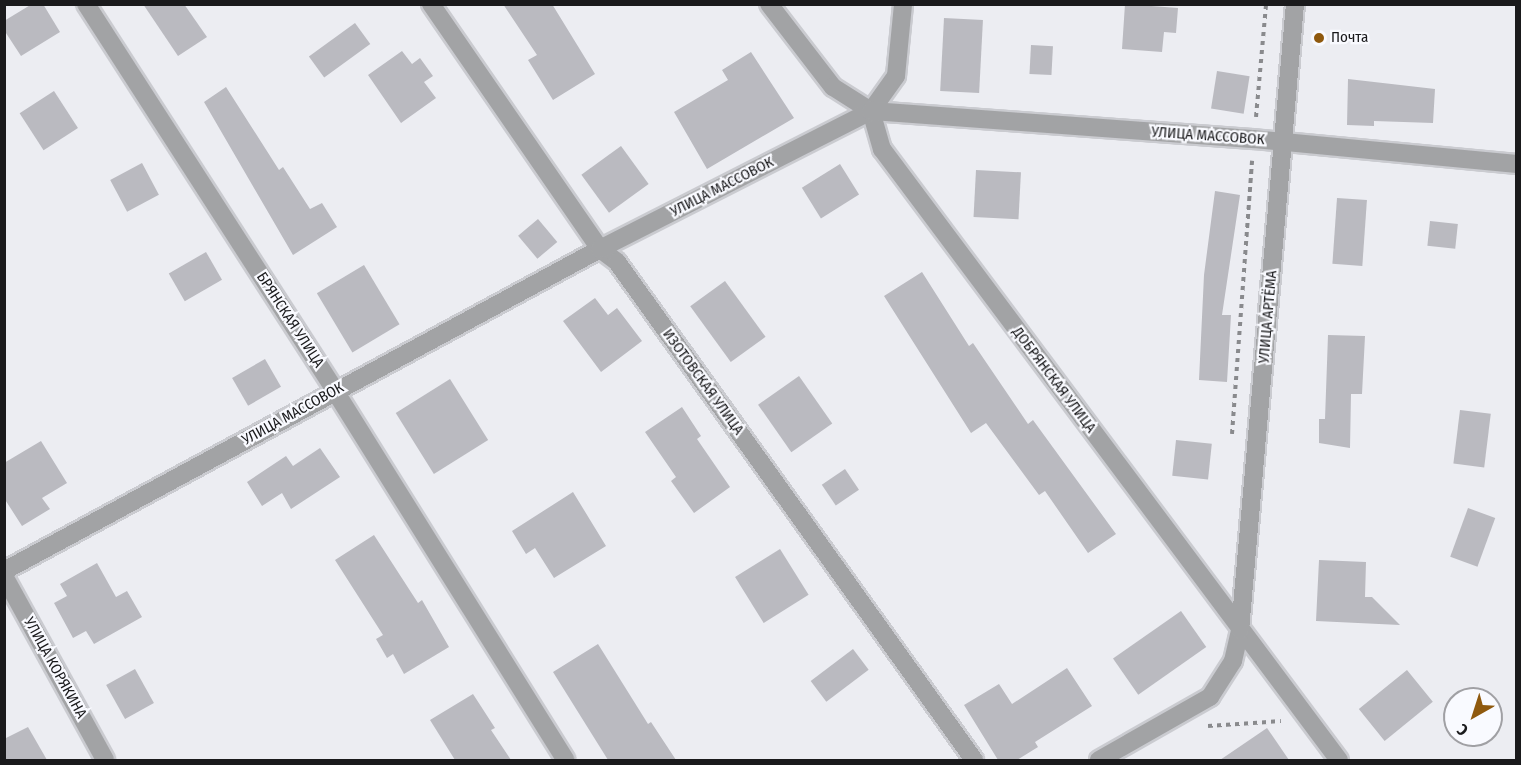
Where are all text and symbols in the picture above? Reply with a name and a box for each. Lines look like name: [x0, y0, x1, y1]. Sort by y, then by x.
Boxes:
place label: Почта: [1331, 29, 1368, 47]
marker: Почта: [1312, 31, 1326, 45]
street label: УЛИЦА МАССОВОК: [1151, 123, 1265, 149]
street label: УЛИЦА МАССОВОК: [667, 153, 777, 221]
street label: БРЯНСКАЯ УЛИЦА: [252, 269, 328, 371]
street label: УЛИЦА АРТЁМА: [1255, 270, 1281, 364]
street label: ДОБРЯНСКАЯ УЛИЦА: [1008, 324, 1100, 436]
street label: ИЗОТОВСКАЯ УЛИЦА: [659, 326, 747, 438]
street label: УЛИЦА МАССОВОК: [239, 379, 347, 449]
street label: УЛИЦА КОРЯКИНА: [20, 614, 90, 722]
north arrow: [1443, 687, 1503, 747]
text: С: [1453, 720, 1472, 740]

